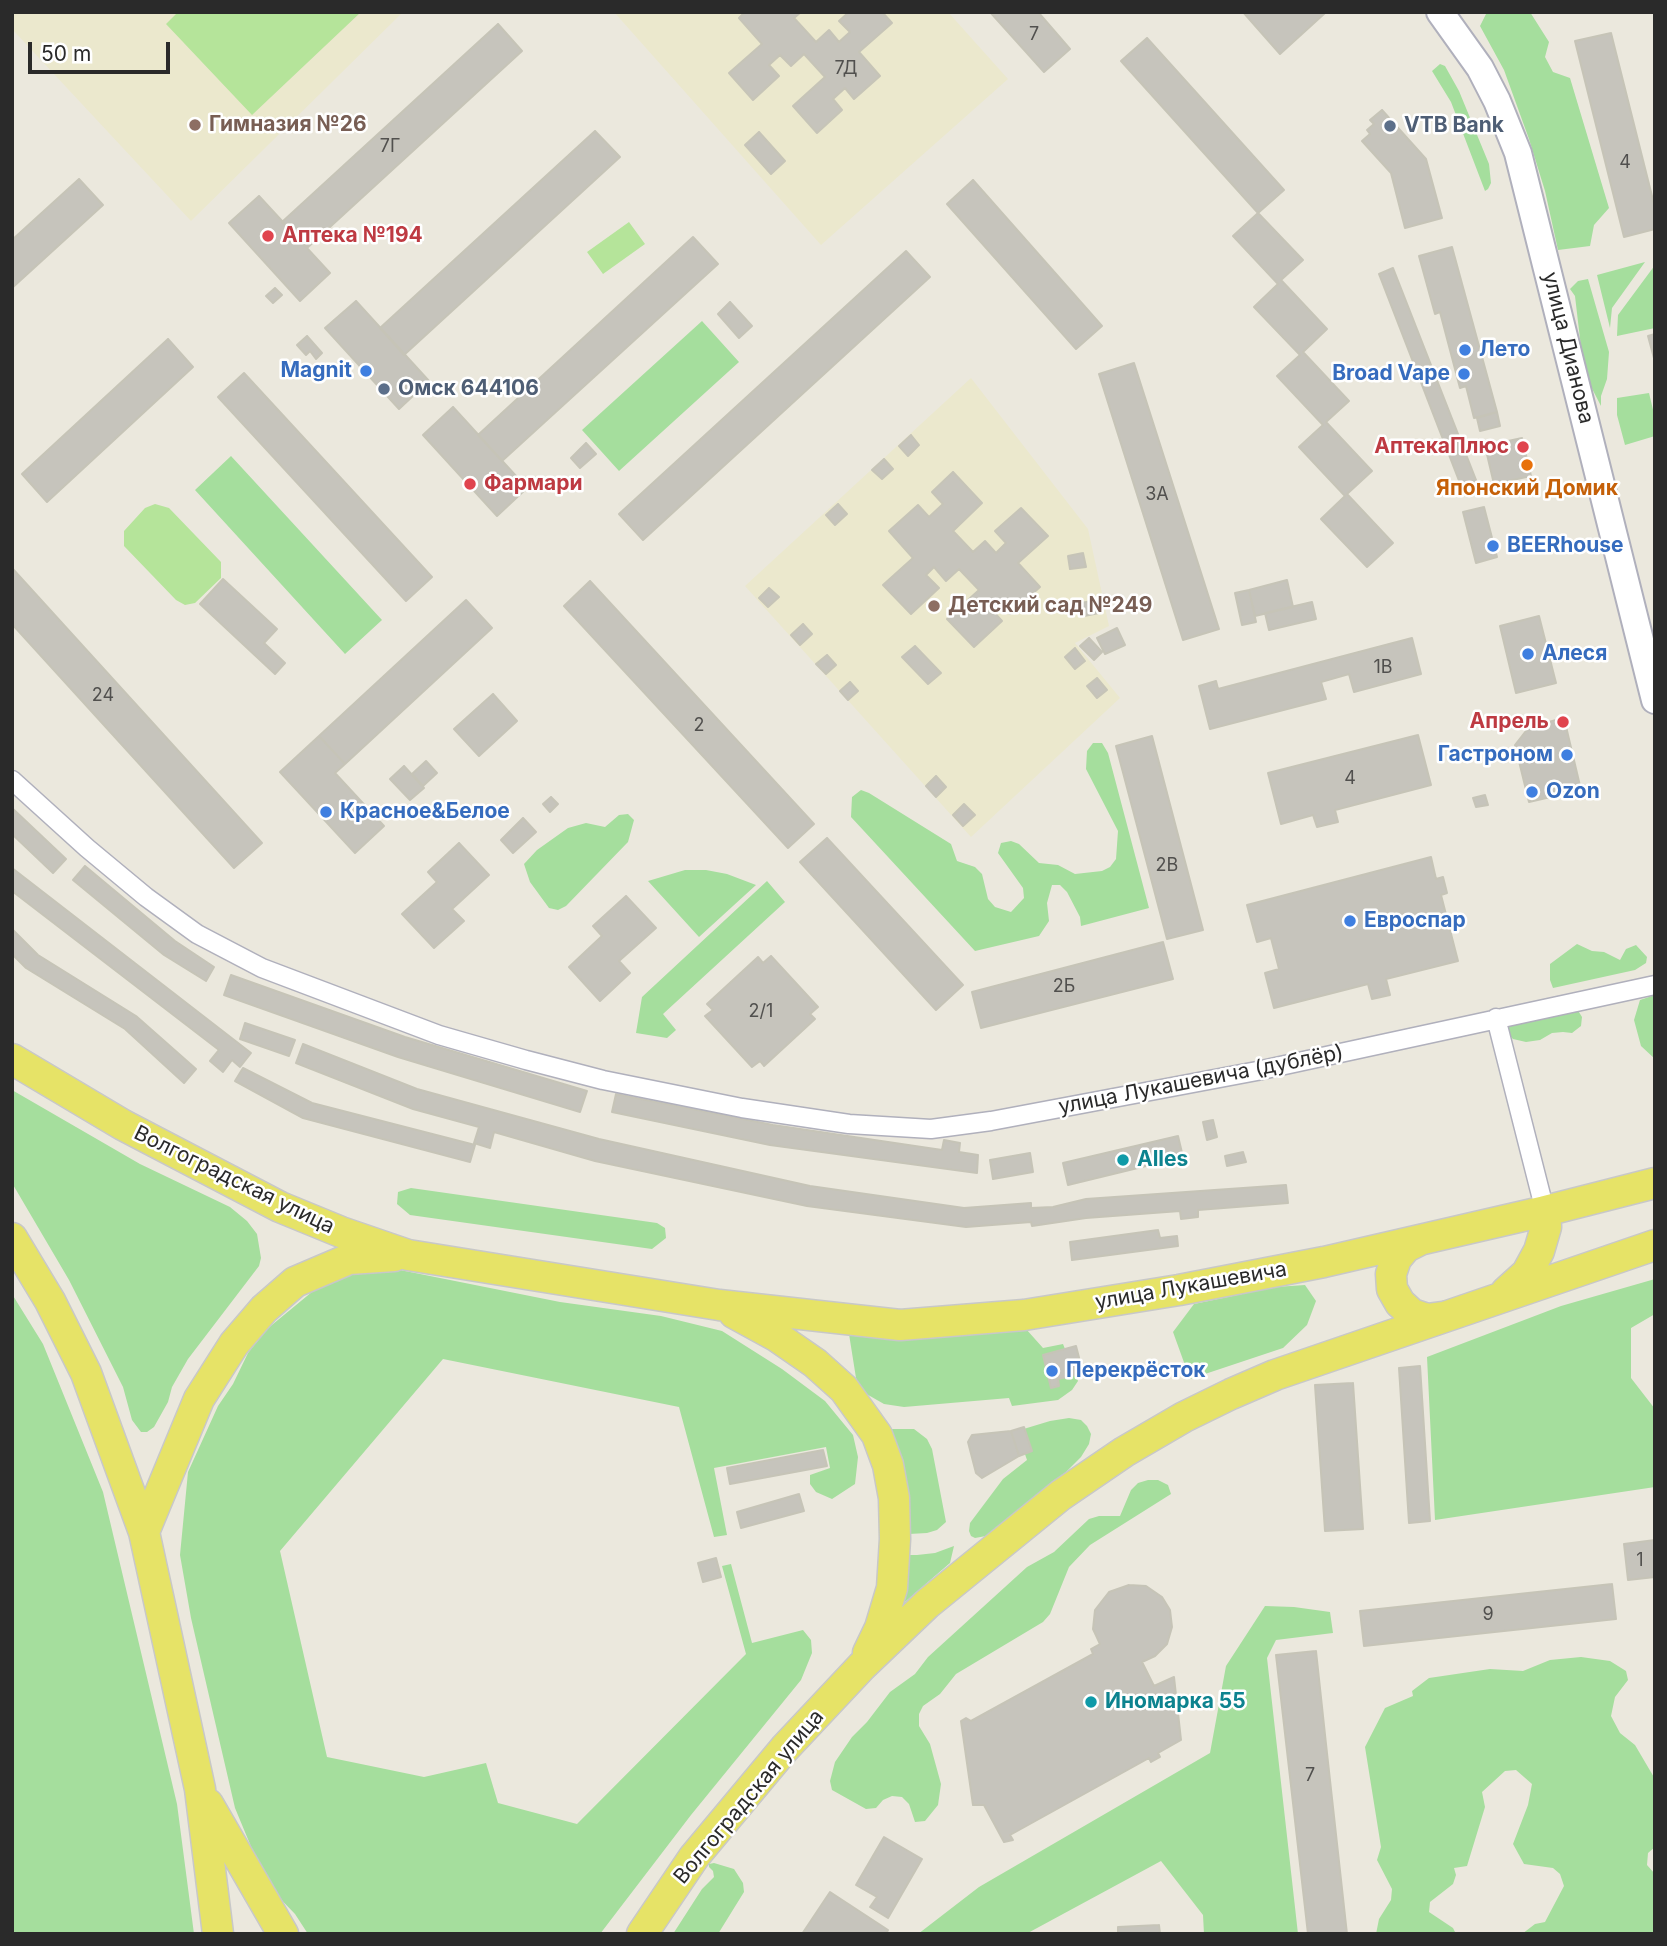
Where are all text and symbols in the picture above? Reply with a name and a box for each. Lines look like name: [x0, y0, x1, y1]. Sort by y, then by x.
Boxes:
house number: 7: [1029, 24, 1039, 46]
scale bar: [32, 28, 173, 72]
text: 50 m: [41, 41, 91, 66]
house number: 7Д: [834, 58, 858, 80]
place label: Гимназия №26: [209, 112, 367, 138]
place label: VTB Bank: [1404, 113, 1504, 139]
marker: Гимназия №26: [187, 117, 203, 133]
marker: VTB Bank: [1382, 118, 1398, 134]
house number: 7Г: [380, 136, 400, 158]
house number: 4: [1619, 152, 1631, 174]
place label: Аптека №194: [282, 223, 423, 249]
marker: Аптека №194: [260, 228, 276, 244]
street label: улица Дианова: [1537, 269, 1599, 427]
place label: Лето: [1479, 337, 1530, 363]
marker: Лето: [1457, 342, 1473, 358]
place label: Magnit: [281, 358, 352, 384]
place label: Broad Vape: [1332, 361, 1450, 387]
marker: Magnit: [358, 363, 374, 379]
marker: Broad Vape: [1456, 366, 1472, 382]
place label: Омск 644106: [398, 376, 539, 402]
marker: Омск 644106: [376, 381, 392, 397]
place label: АптекаПлюс: [1374, 434, 1509, 460]
marker: АптекаПлюс: [1515, 439, 1531, 455]
marker: Японский Домик: [1519, 457, 1535, 473]
place label: Фармари: [484, 471, 583, 497]
marker: Фармари: [462, 476, 478, 492]
place label: Японский Домик: [1436, 476, 1618, 502]
house number: 3А: [1145, 484, 1169, 506]
place label: BEERhouse: [1507, 533, 1623, 559]
marker: BEERhouse: [1485, 538, 1501, 554]
place label: Детский сад №249: [948, 593, 1152, 619]
marker: Детский сад №249: [926, 598, 942, 614]
place label: Алеся: [1542, 641, 1607, 667]
marker: Алеся: [1520, 646, 1536, 662]
house number: 1В: [1373, 657, 1393, 679]
house number: 24: [92, 685, 114, 707]
place label: Апрель: [1470, 709, 1549, 735]
marker: Апрель: [1555, 714, 1571, 730]
house number: 2: [694, 715, 704, 737]
place label: Гастроном: [1438, 742, 1553, 768]
marker: Гастроном: [1559, 747, 1575, 763]
house number: 4: [1344, 768, 1356, 790]
place label: Ozon: [1546, 779, 1600, 805]
marker: Ozon: [1524, 784, 1540, 800]
place label: Красное&Белое: [340, 799, 510, 825]
marker: Красное&Белое: [318, 804, 334, 820]
house number: 2В: [1156, 855, 1178, 877]
place label: Евроспар: [1364, 908, 1466, 934]
marker: Евроспар: [1342, 913, 1358, 929]
house number: 2Б: [1053, 976, 1075, 998]
house number: 2/1: [749, 1001, 773, 1023]
street label: улица Лукашевича (дублёр): [1056, 1040, 1346, 1120]
street label: Волгоградская улица: [130, 1121, 338, 1239]
place label: Alles: [1137, 1147, 1188, 1173]
marker: Alles: [1115, 1152, 1131, 1168]
street label: улица Лукашевича: [1093, 1257, 1289, 1315]
place label: Перекрёсток: [1066, 1358, 1206, 1384]
marker: Перекрёсток: [1044, 1363, 1060, 1379]
house number: 1: [1636, 1550, 1644, 1572]
house number: 9: [1482, 1604, 1494, 1626]
place label: Иномарка 55: [1105, 1689, 1246, 1715]
marker: Иномарка 55: [1083, 1694, 1099, 1710]
street label: Волгоградская улица: [669, 1705, 829, 1889]
house number: 7: [1305, 1765, 1315, 1787]

